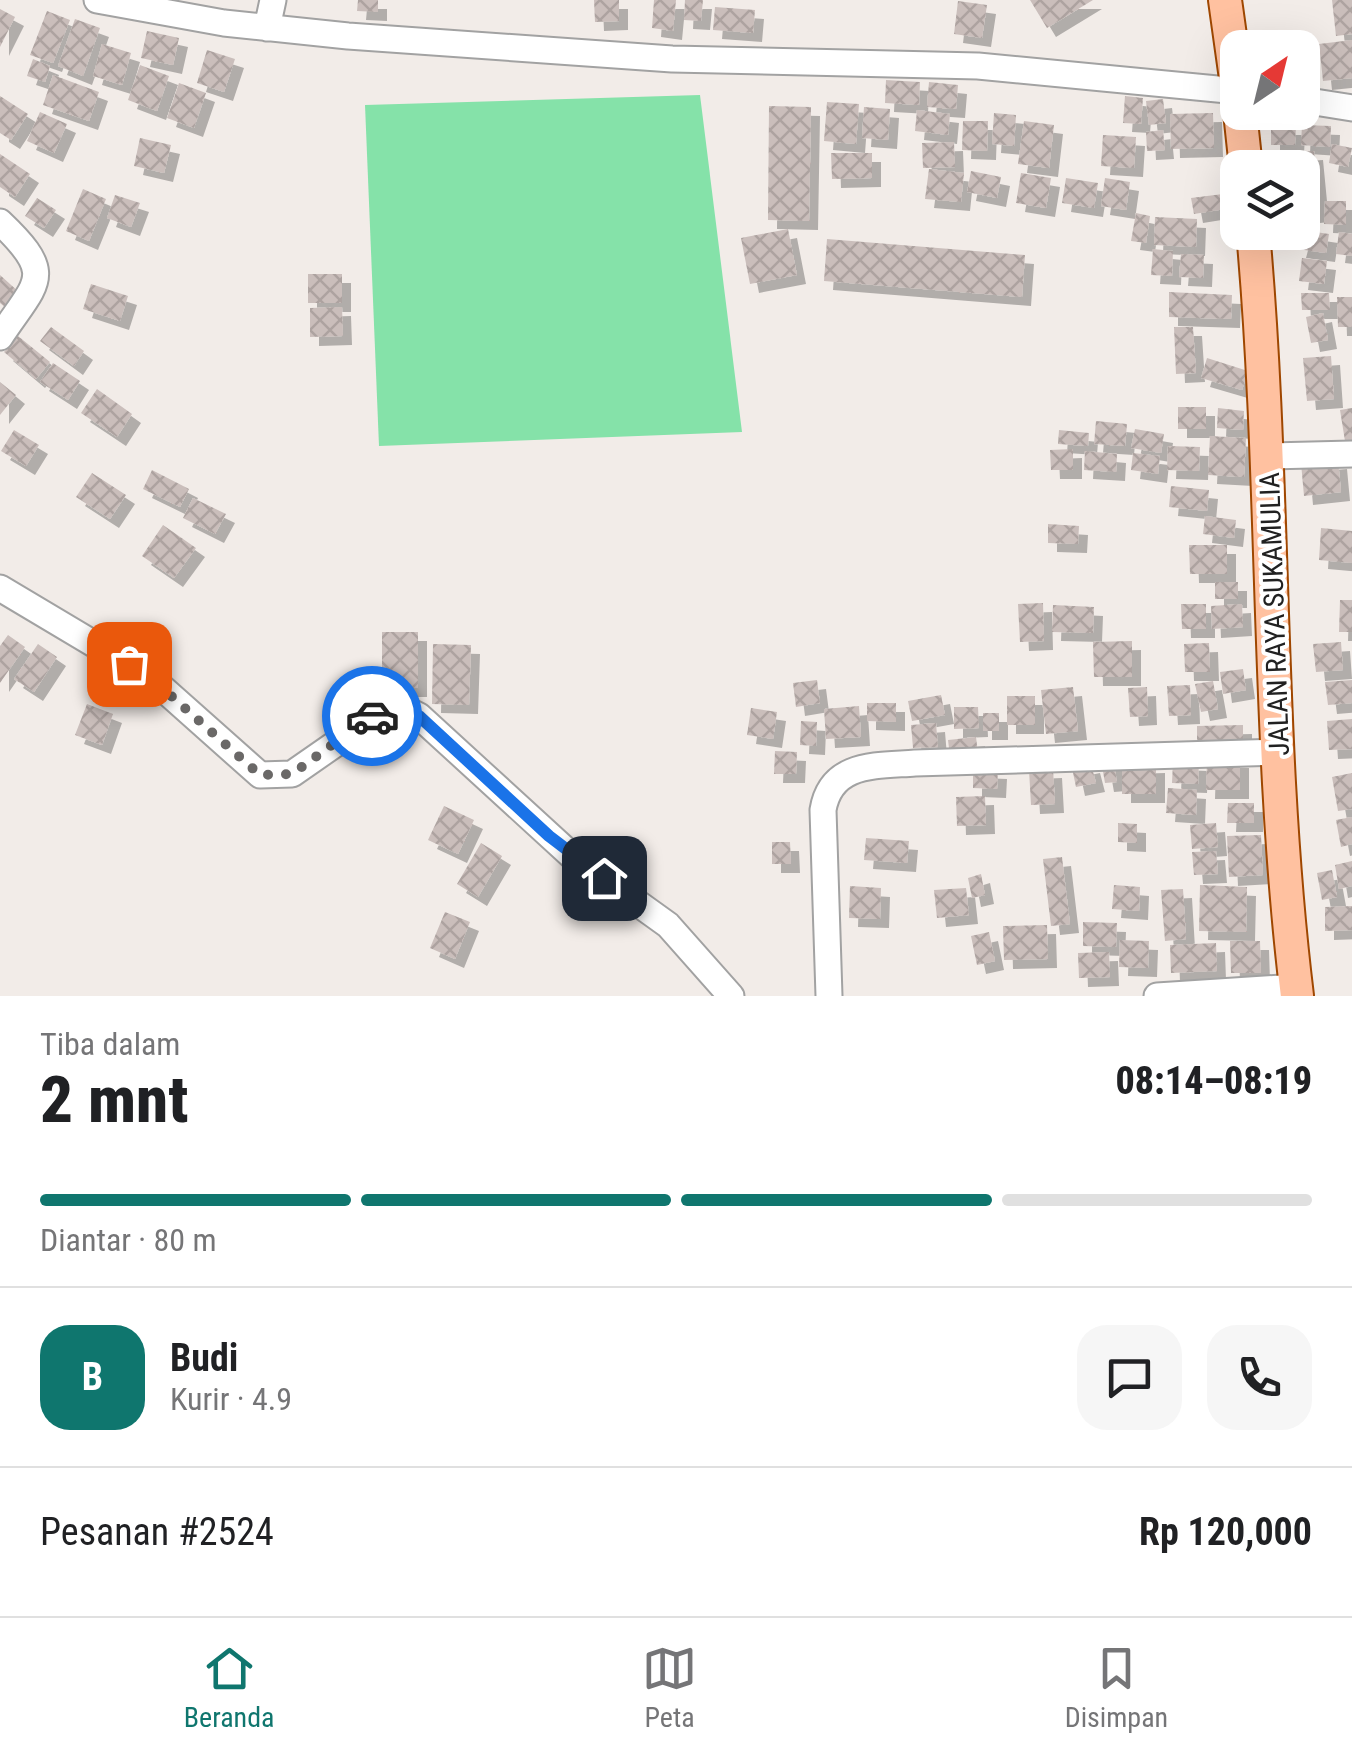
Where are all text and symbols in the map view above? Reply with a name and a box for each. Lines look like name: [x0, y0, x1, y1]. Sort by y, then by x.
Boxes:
north arrow: [1220, 30, 1320, 130]
map controls: [1220, 30, 1320, 250]
button: layers: [1220, 150, 1320, 250]
street label: JALAN RAYA SUKAMULIA: [1253, 472, 1296, 756]
pin: [87, 622, 172, 707]
icon: bag: [102, 637, 157, 692]
courier: [322, 666, 422, 766]
icon: car: [345, 689, 400, 744]
pin: [562, 836, 647, 921]
icon: home: [577, 851, 632, 906]
text: Tiba dalam: [40, 1025, 180, 1063]
text: 08:14–08:19: [1115, 1059, 1312, 1103]
text: 2 mnt: [40, 1062, 188, 1138]
text: Diantar · 80 m: [40, 1221, 217, 1259]
button: chat: [1077, 1325, 1182, 1430]
button: phone: [1207, 1325, 1312, 1430]
text: Budi: [170, 1336, 238, 1380]
text: B: [82, 1355, 103, 1399]
text: Kurir · 4.9: [170, 1380, 292, 1418]
text: Pesanan #2524: [40, 1510, 274, 1554]
text: Rp 120,000: [1139, 1510, 1312, 1554]
tab: Beranda: [184, 1641, 274, 1734]
tab: Peta: [642, 1641, 697, 1734]
tab: Disimpan: [1065, 1641, 1168, 1734]

